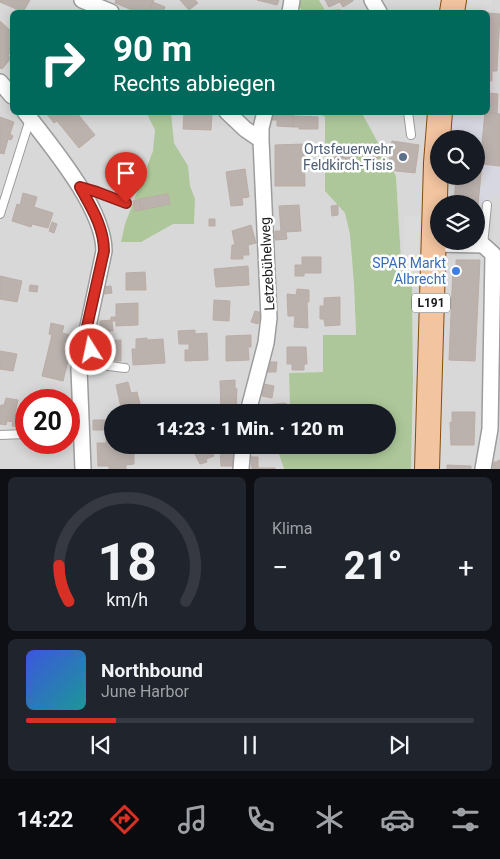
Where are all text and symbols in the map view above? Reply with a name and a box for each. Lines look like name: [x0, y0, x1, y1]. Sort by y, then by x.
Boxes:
text: 90 m: [113, 29, 192, 70]
icon: right: [30, 30, 95, 95]
text: Rechts abbiegen: [113, 71, 276, 96]
map controls: [430, 130, 485, 250]
button: search: [430, 130, 485, 185]
place label: Ortsfeuerwehr Feldkirch-Tisis: [303, 141, 393, 173]
marker: Ortsfeuerwehr Feldkirch-Tisis: [397, 151, 409, 163]
pin: [105, 152, 147, 203]
icon: arrive: [112, 159, 140, 187]
button: layers: [430, 195, 485, 250]
street label: Letzebühelweg: [257, 217, 277, 311]
place label: SPAR Markt Albrecht: [372, 255, 446, 287]
marker: SPAR Markt Albrecht: [450, 265, 462, 277]
road number: L191: [412, 294, 450, 312]
position arrow: [64, 323, 116, 375]
speed limit sign: 20: [15, 389, 80, 454]
text: 14:23 · 1 Min. · 120 m: [156, 417, 344, 440]
text: Klima: [272, 519, 313, 538]
text: 18: [97, 532, 157, 593]
text: 21°: [344, 544, 402, 588]
text: −: [272, 551, 288, 584]
text: +: [458, 551, 474, 584]
text: km/h: [106, 589, 148, 610]
text: Northbound: [101, 659, 203, 682]
text: June Harbor: [101, 682, 189, 701]
icon: previous: [87, 731, 115, 759]
icon: pause: [236, 731, 264, 759]
icon: next: [385, 731, 413, 759]
icon: directions: [107, 802, 142, 837]
icon: music: [175, 802, 210, 837]
icon: phone: [243, 802, 278, 837]
icon: climate: [312, 802, 347, 837]
icon: car: [380, 802, 415, 837]
icon: filters: [448, 802, 483, 837]
text: 14:22: [17, 807, 73, 832]

